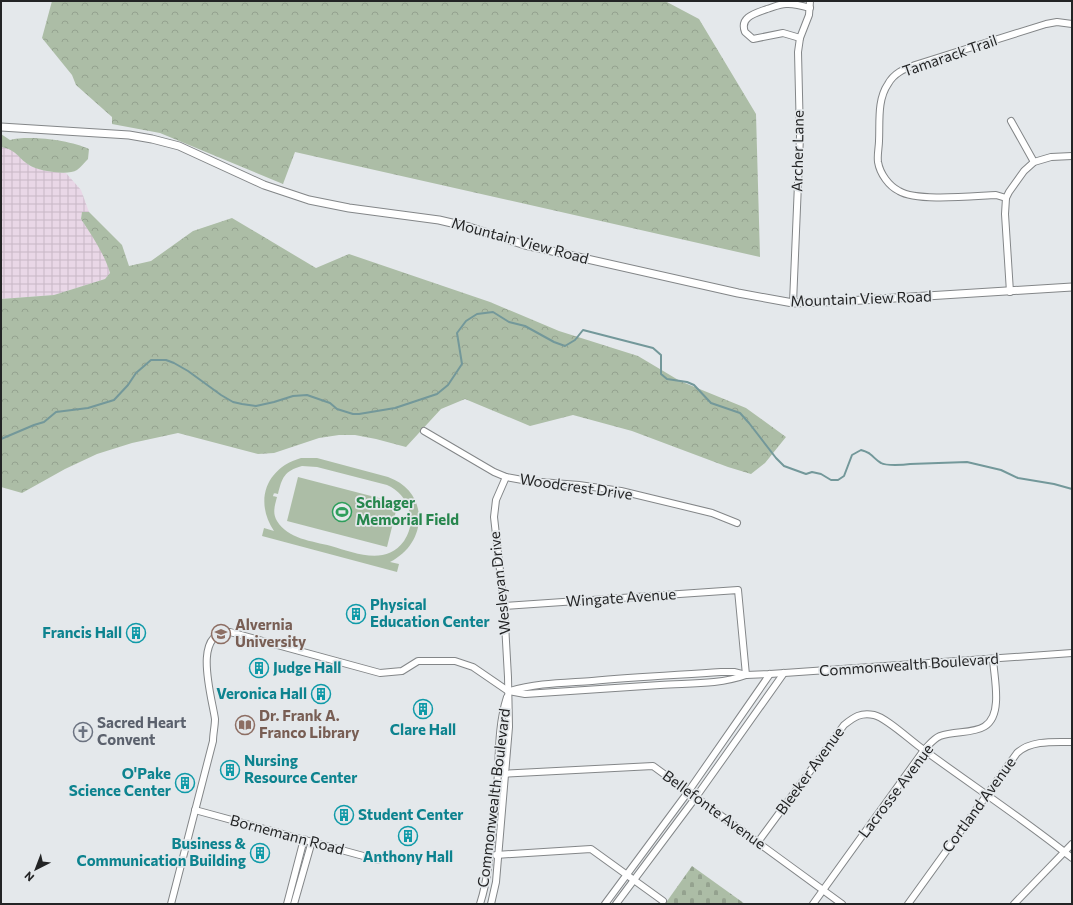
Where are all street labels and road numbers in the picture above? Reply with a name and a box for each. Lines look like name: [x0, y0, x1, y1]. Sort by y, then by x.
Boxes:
street label: Tamarack Trail: [900, 30, 999, 80]
street label: Archer Lane: [787, 110, 807, 192]
street label: Mountain View Road: [450, 213, 591, 267]
street label: Mountain View Road: [790, 287, 932, 309]
street label: Woodcrest Drive: [518, 469, 634, 503]
street label: Wesleyan Drive: [485, 531, 513, 636]
street label: Wingate Avenue: [565, 584, 677, 610]
street label: Commonwealth Boulevard: [818, 649, 999, 679]
street label: Commonwealth Boulevard: [473, 707, 513, 888]
street label: Bleeker Avenue: [771, 723, 847, 818]
street label: Lacrosse Avenue: [854, 740, 936, 841]
street label: Cortland Avenue: [938, 753, 1019, 855]
street label: Bellefonte Avenue: [660, 766, 770, 853]
street label: Bornemann Road: [228, 810, 346, 858]

